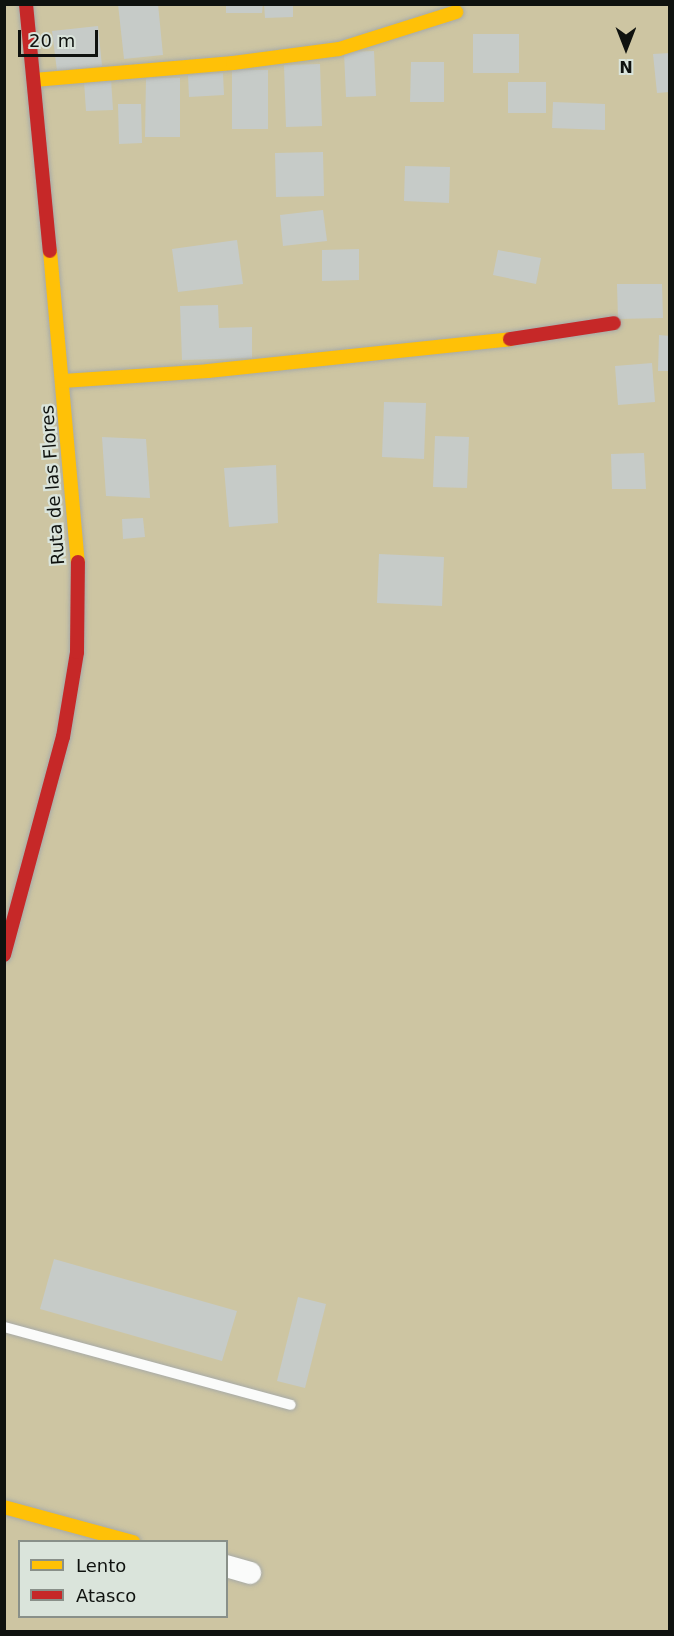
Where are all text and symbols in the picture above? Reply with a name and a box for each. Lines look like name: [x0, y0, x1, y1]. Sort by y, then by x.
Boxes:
scale bar: [21, 18, 100, 56]
north arrow: [596, 18, 656, 78]
text: 20 m: [29, 30, 75, 51]
text: N: [619, 57, 633, 76]
street label: Ruta de las Flores: [37, 404, 69, 566]
legend: [18, 1540, 228, 1618]
text: Lento: [76, 1555, 126, 1576]
text: Atasco: [76, 1585, 136, 1606]

